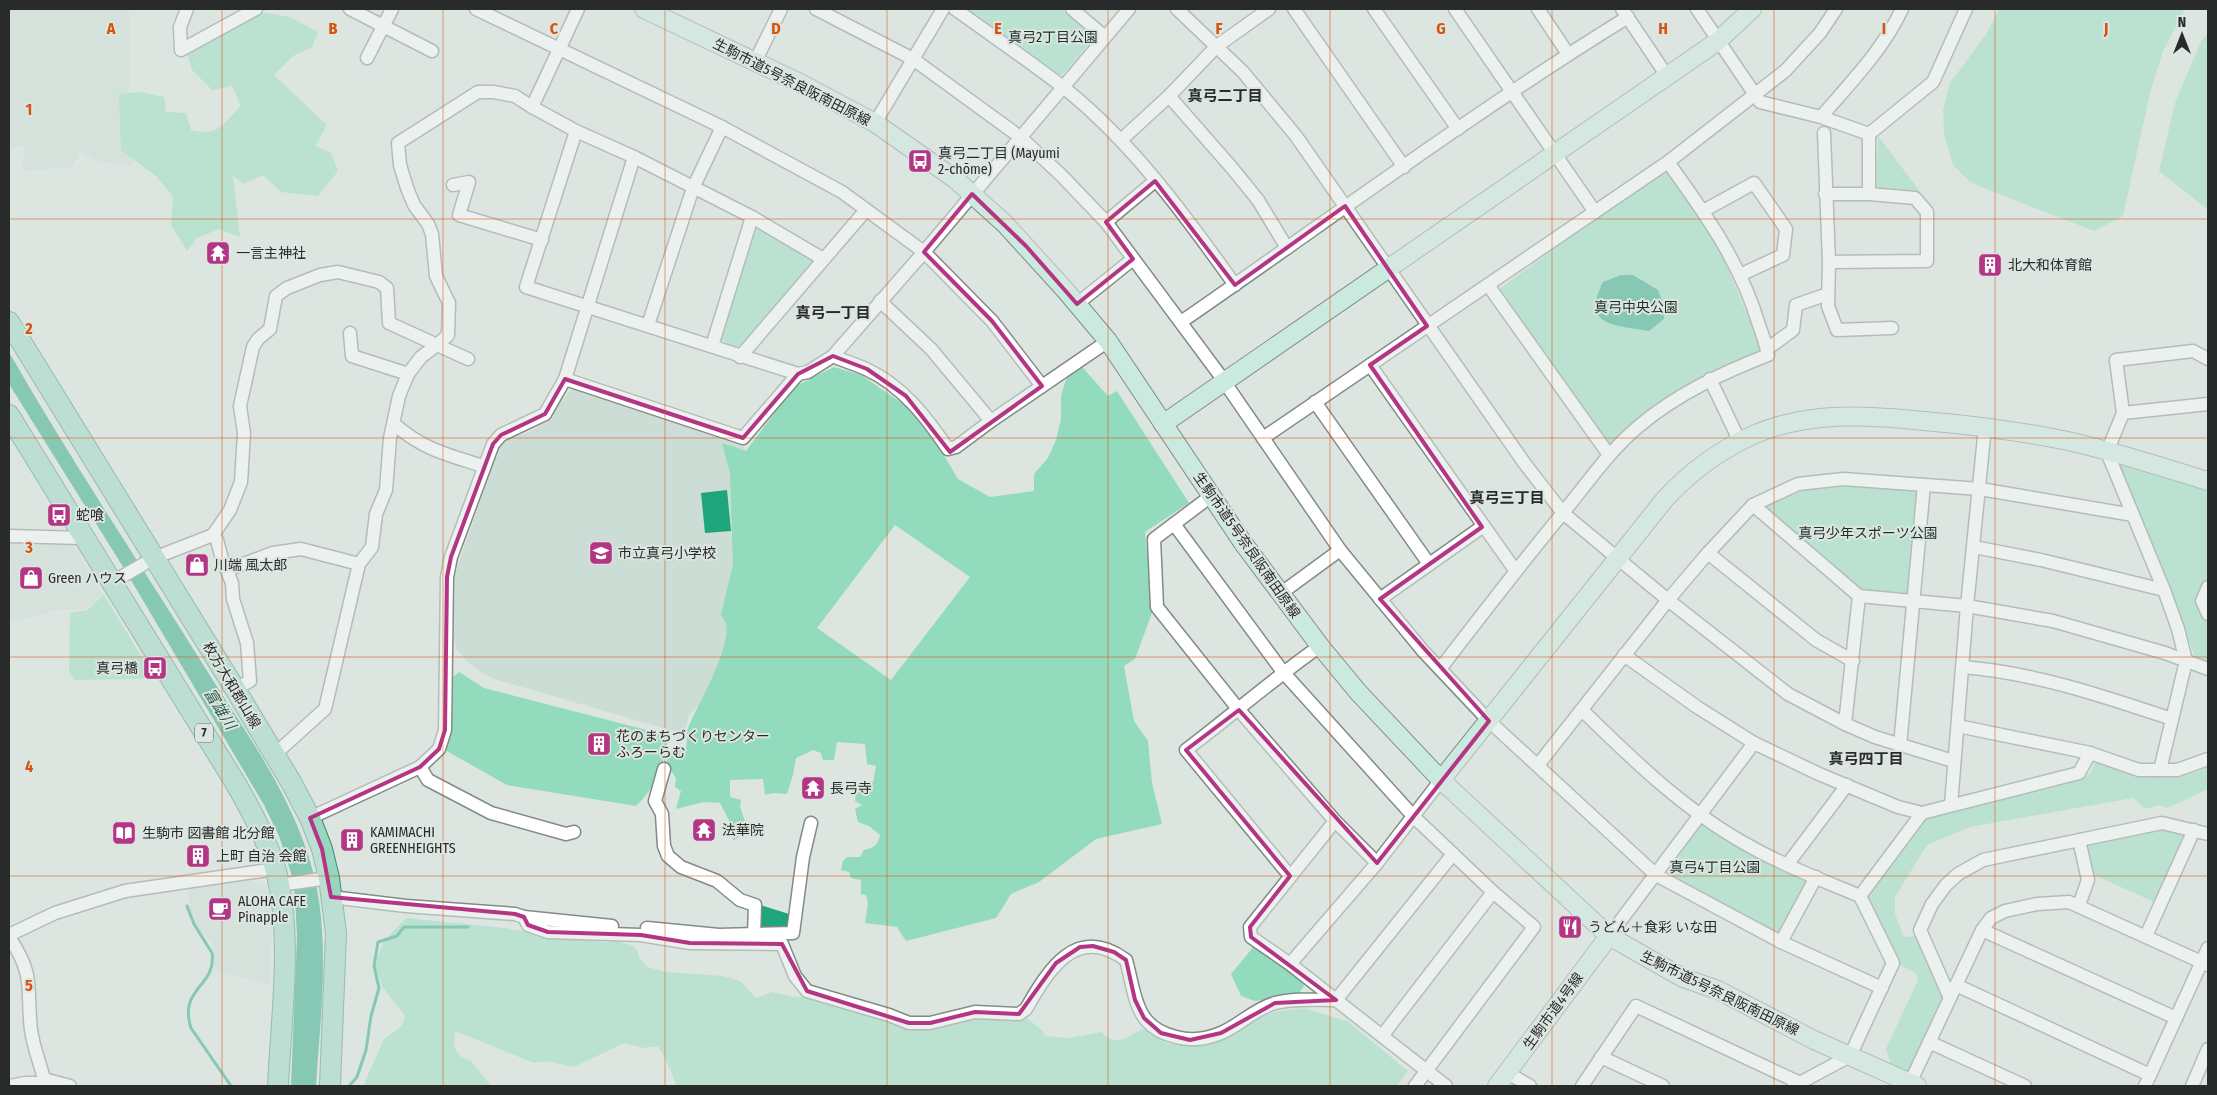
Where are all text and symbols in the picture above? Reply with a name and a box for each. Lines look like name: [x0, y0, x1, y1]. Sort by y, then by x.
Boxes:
north arrow: [2157, 10, 2207, 60]
text: N: [2178, 14, 2186, 31]
text: A: [106, 19, 116, 38]
text: B: [329, 19, 338, 38]
text: C: [550, 19, 559, 38]
text: D: [771, 19, 781, 38]
text: E: [994, 19, 1002, 38]
text: F: [1215, 19, 1223, 38]
text: G: [1436, 19, 1446, 38]
text: H: [1658, 19, 1668, 38]
text: I: [1882, 19, 1886, 38]
text: J: [2103, 19, 2108, 38]
park label: 真弓2丁目公園: [1008, 29, 1098, 46]
street label: 生駒市道5号奈良阪南田原線: [710, 35, 873, 130]
district label: 真弓二丁目: [1187, 87, 1263, 105]
text: 1: [26, 100, 32, 119]
place label: 真弓二丁目 (Mayumi 2-chōme): [938, 145, 1060, 178]
bus stop icon: 真弓二丁目 (Mayumi 2-chōme): [907, 148, 933, 174]
temple icon: 一言主神社: [205, 240, 231, 266]
place label: 一言主神社: [236, 245, 306, 262]
building icon: 北大和体育館: [1977, 252, 2003, 278]
place label: 北大和体育館: [2008, 257, 2092, 274]
park label: 真弓中央公園: [1594, 299, 1678, 316]
district label: 真弓一丁目: [795, 304, 871, 322]
text: 2: [24, 319, 33, 338]
street label: 生駒市道5号奈良阪南田原線: [1190, 469, 1304, 622]
district label: 真弓三丁目: [1469, 489, 1545, 507]
bus stop icon: 蛇喰: [46, 502, 72, 528]
place label: 蛇喰: [76, 507, 104, 524]
park label: 真弓少年スポーツ公園: [1798, 525, 1938, 542]
text: 3: [24, 538, 33, 557]
school or university icon: 市立真弓小学校: [588, 540, 614, 566]
place label: 市立真弓小学校: [618, 545, 716, 562]
shop icon: 川端 風太郎: [184, 552, 210, 578]
place label: 川端 風太郎: [214, 557, 287, 574]
shop icon: Green ハウス: [18, 565, 44, 591]
place label: Green ハウス: [48, 570, 127, 587]
street label: 枚方大和郡山線: [199, 639, 264, 732]
bus stop icon: 真弓橋: [142, 655, 168, 681]
place label: 真弓橋: [96, 660, 138, 677]
water label: 富雄川: [200, 685, 241, 735]
road number: 7: [195, 724, 213, 742]
place label: 花のまちづくりセンター ふろーらむ: [616, 728, 770, 761]
building icon: 花のまちづくりセンター ふろーらむ: [586, 731, 612, 757]
district label: 真弓四丁目: [1828, 750, 1904, 768]
text: 4: [25, 757, 33, 776]
temple icon: 長弓寺: [800, 775, 826, 801]
place label: 長弓寺: [830, 780, 872, 797]
temple icon: 法華院: [691, 817, 717, 843]
library icon: 生駒市 図書館 北分館: [111, 820, 137, 846]
place label: 法華院: [722, 822, 764, 839]
place label: KAMIMACHI GREENHEIGHTS: [370, 824, 456, 857]
place label: 生駒市 図書館 北分館: [142, 825, 275, 842]
building icon: KAMIMACHI GREENHEIGHTS: [339, 827, 365, 853]
building icon: 上町 自治 会館: [185, 843, 211, 869]
place label: 上町 自治 会館: [216, 848, 307, 865]
park label: 真弓4丁目公園: [1670, 859, 1760, 876]
place label: ALOHA CAFE Pinapple: [238, 893, 306, 926]
cafe icon: ALOHA CAFE Pinapple: [207, 896, 233, 922]
restaurant icon: うどん＋食彩 いな田: [1557, 914, 1583, 940]
place label: うどん＋食彩 いな田: [1588, 919, 1717, 936]
street label: 生駒市道5号奈良阪南田原線: [1638, 948, 1802, 1039]
street label: 生駒市道4号線: [1520, 970, 1587, 1053]
text: 5: [25, 976, 33, 995]

